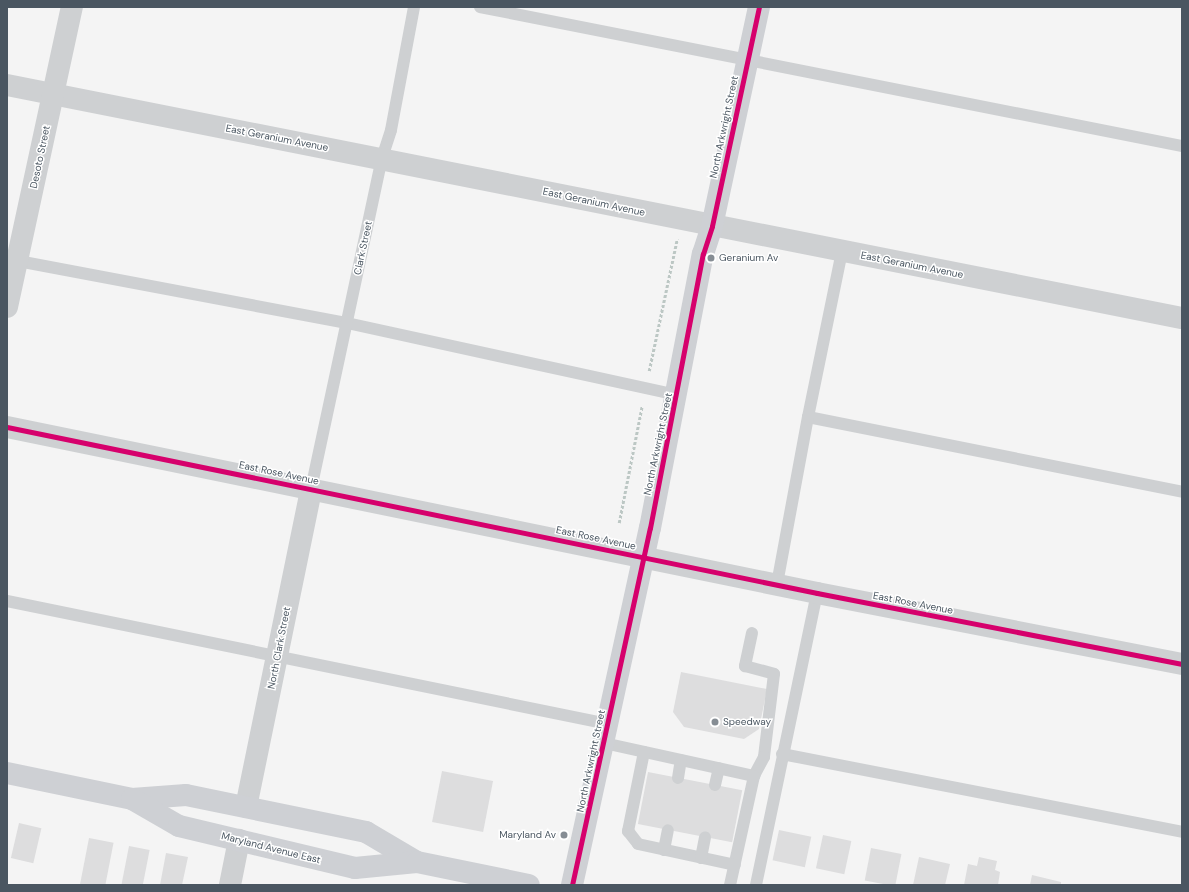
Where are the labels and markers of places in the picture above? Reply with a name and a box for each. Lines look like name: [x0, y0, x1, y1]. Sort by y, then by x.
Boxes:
place label: Geranium Av: [719, 252, 778, 264]
marker: Geranium Av: [706, 253, 716, 263]
place label: Speedway: [723, 716, 771, 728]
marker: Speedway: [710, 717, 720, 727]
place label: Maryland Av: [499, 829, 556, 841]
marker: Maryland Av: [559, 830, 569, 840]

